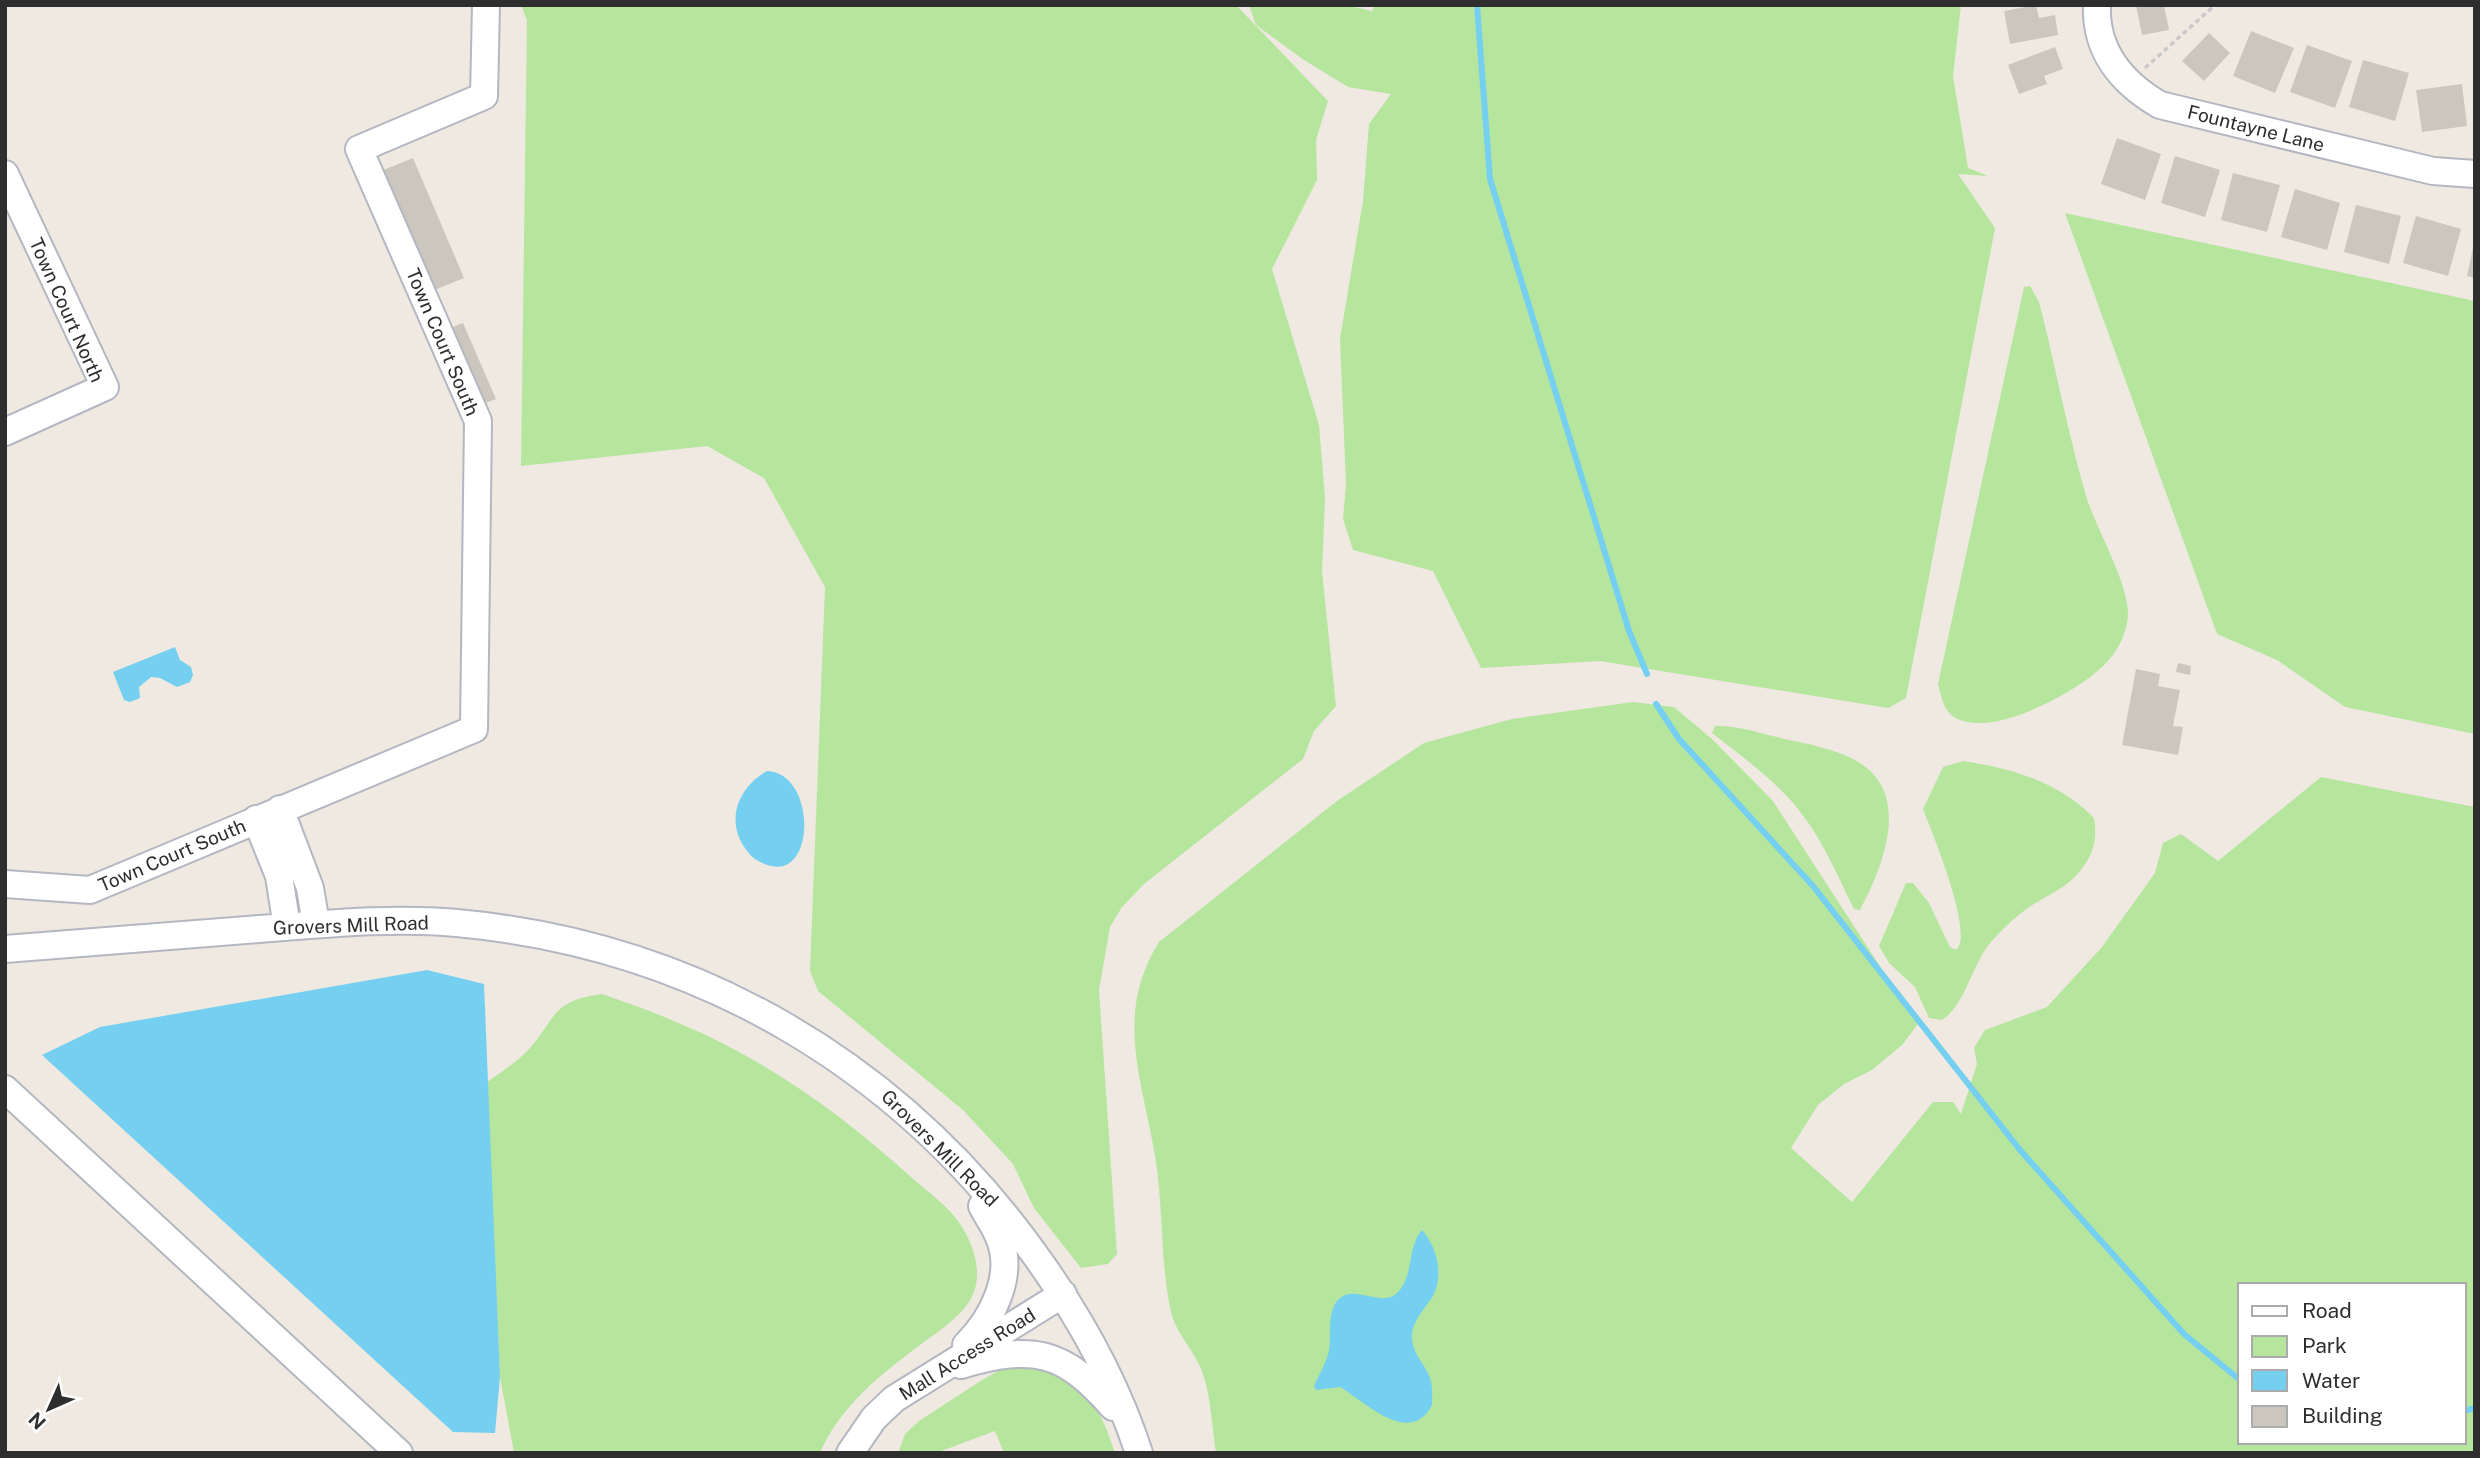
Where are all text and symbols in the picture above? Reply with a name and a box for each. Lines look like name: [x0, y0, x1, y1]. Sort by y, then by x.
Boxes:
street label: Fountayne Lane: [2185, 100, 2327, 156]
street label: Town Court North: [25, 235, 109, 385]
street label: Town Court South: [402, 265, 484, 419]
street label: Town Court South: [95, 814, 249, 896]
street label: Grovers Mill Road: [273, 911, 429, 939]
street label: Grovers Mill Road: [877, 1085, 1003, 1211]
legend: [2238, 1283, 2466, 1444]
text: Road: [2302, 1298, 2352, 1323]
street label: Mall Access Road: [895, 1303, 1039, 1405]
text: Park: [2302, 1333, 2347, 1358]
text: Water: [2302, 1368, 2360, 1393]
north arrow: [14, 1374, 84, 1444]
text: Building: [2302, 1403, 2383, 1428]
text: N: [24, 1408, 50, 1434]

